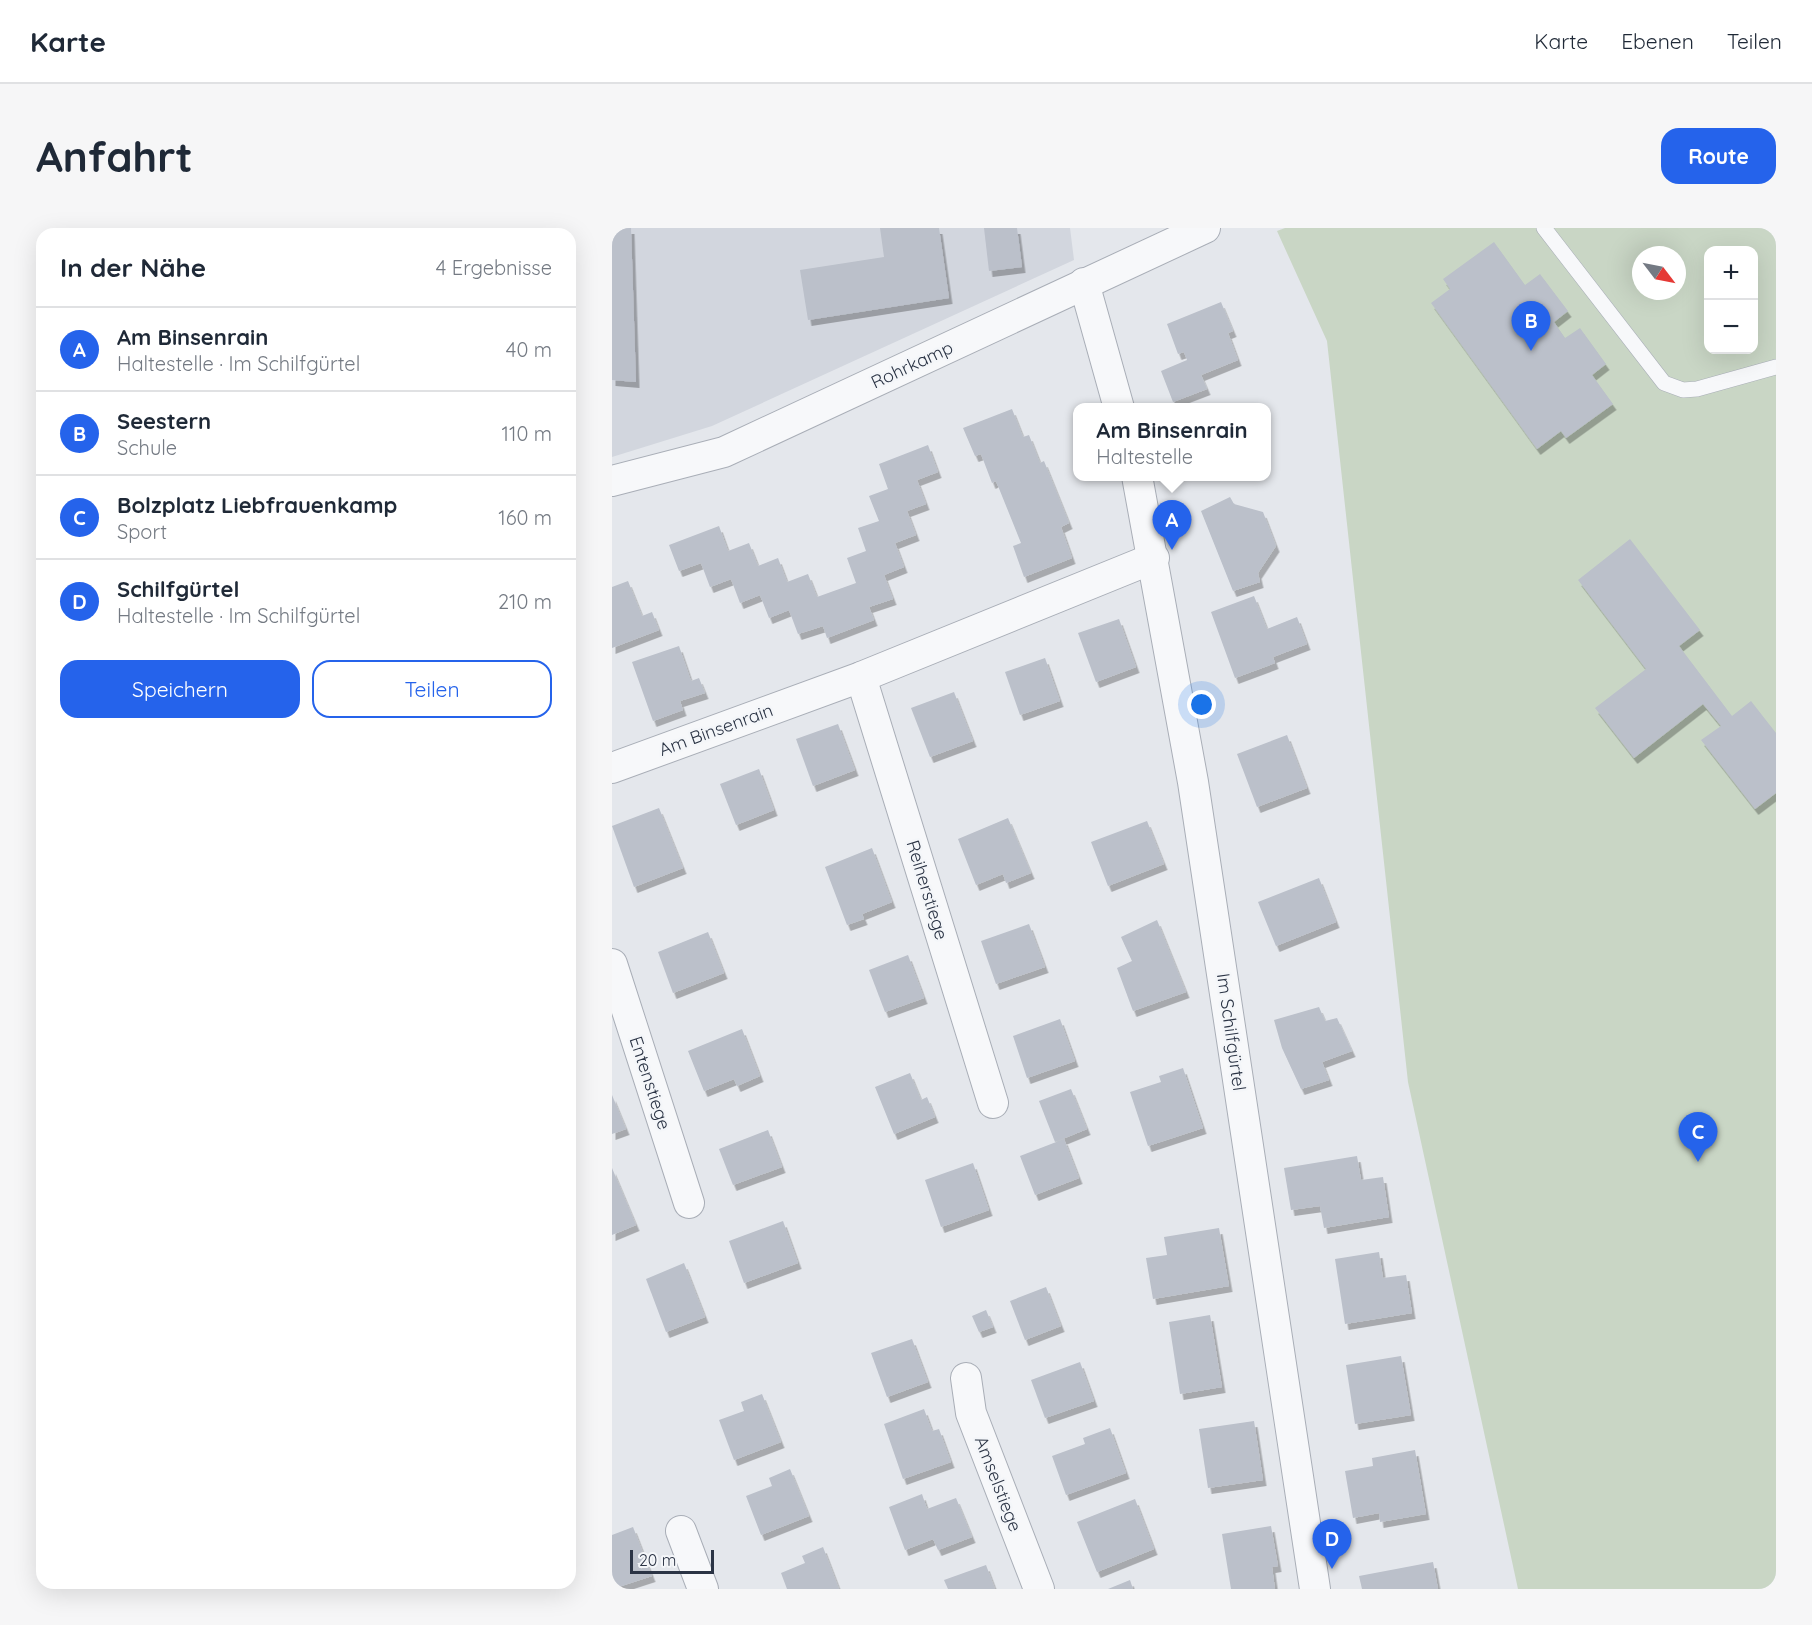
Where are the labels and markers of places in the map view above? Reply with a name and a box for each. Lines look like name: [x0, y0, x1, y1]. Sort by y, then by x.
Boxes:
pin: B: [1512, 302, 1550, 351]
pin: A: [1152, 500, 1192, 550]
pin: C: [1678, 1112, 1718, 1162]
pin: D: [1312, 1520, 1352, 1569]

